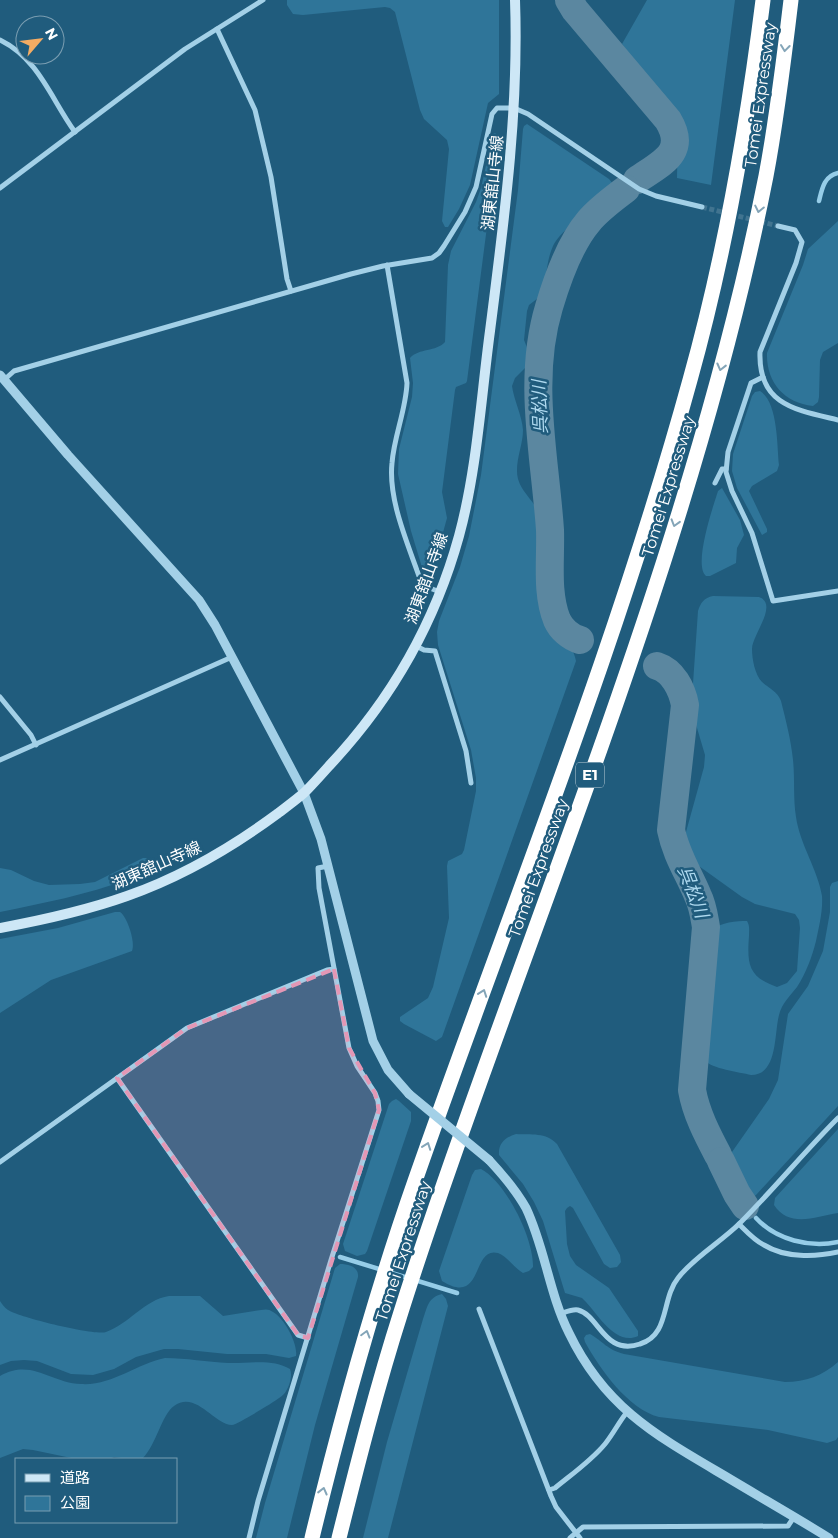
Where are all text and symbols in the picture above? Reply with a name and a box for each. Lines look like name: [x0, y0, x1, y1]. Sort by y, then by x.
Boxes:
north arrow: [15, 15, 65, 65]
street label: Tomei Expressway: [741, 21, 780, 169]
text: N: [41, 25, 62, 43]
one-way arrow: [780, 45, 791, 53]
street label: 湖東舘山寺線: [478, 134, 507, 232]
one-way arrow: [754, 204, 765, 213]
one-way arrow: [716, 362, 727, 371]
water label: 呉松川: [528, 378, 552, 434]
street label: Tomei Expressway: [638, 413, 699, 559]
one-way arrow: [671, 518, 681, 526]
street label: 湖東舘山寺線: [401, 530, 452, 627]
road number: E1: [576, 762, 604, 788]
street label: Tomei Expressway: [505, 796, 573, 940]
street label: 湖東舘山寺線: [108, 837, 204, 894]
water label: 呉松川: [673, 863, 714, 923]
one-way arrow: [477, 990, 487, 998]
one-way arrow: [422, 1142, 432, 1151]
street label: Tomei Expressway: [372, 1178, 435, 1324]
one-way arrow: [361, 1330, 371, 1339]
legend: [15, 1458, 178, 1523]
text: 道路: [60, 1468, 90, 1487]
one-way arrow: [317, 1486, 328, 1495]
text: 公園: [60, 1493, 90, 1512]

